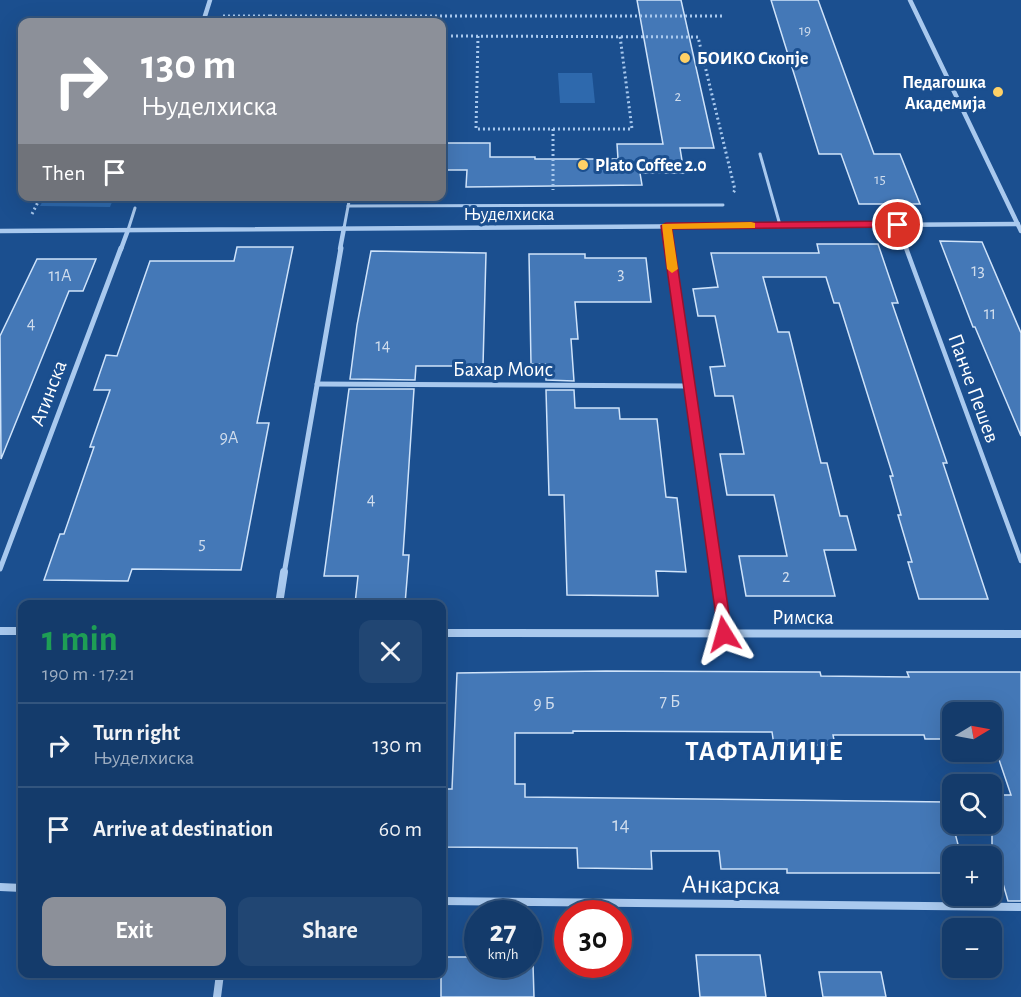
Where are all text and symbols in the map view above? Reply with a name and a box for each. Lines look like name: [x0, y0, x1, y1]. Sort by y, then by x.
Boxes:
house number: 19: [799, 23, 811, 38]
icon: right: [42, 42, 120, 120]
text: 130 m: [141, 44, 236, 86]
place label: БОИКО Скопје: [697, 50, 809, 68]
marker: БОИКО Скопје: [678, 51, 692, 65]
place label: Педагошка Академија: [902, 74, 986, 113]
marker: Педагошка Академија: [991, 85, 1005, 99]
house number: 2: [675, 89, 682, 104]
text: Њуделхиска: [141, 93, 278, 120]
icon: arrive: [98, 156, 131, 189]
place label: Plato Coffee 2.0: [595, 157, 707, 175]
marker: Plato Coffee 2.0: [576, 158, 590, 172]
text: Then: [42, 162, 86, 184]
house number: 15: [874, 172, 886, 187]
pin: [872, 199, 923, 250]
street label: Њуделхиска: [464, 206, 555, 224]
icon: arrive: [881, 208, 914, 241]
house number: 13: [971, 262, 985, 280]
house number: 3: [617, 265, 625, 283]
house number: 11А: [49, 267, 72, 285]
house number: 11: [984, 305, 996, 323]
house number: 4: [27, 315, 36, 333]
street label: Панче Пешев: [944, 331, 1003, 445]
house number: 14: [376, 337, 391, 355]
street label: Атинска: [26, 357, 71, 429]
street label: Бахар Моис: [453, 359, 553, 380]
house number: 9A: [220, 429, 239, 447]
house number: 4: [367, 491, 376, 509]
house number: 5: [198, 535, 206, 553]
house number: 2: [782, 568, 790, 586]
position arrow: [692, 602, 756, 666]
street label: Римска: [772, 607, 834, 628]
button: close: [359, 620, 422, 683]
text: 1 min: [42, 621, 118, 657]
text: 190 m · 17:21: [42, 664, 135, 684]
house number: 7 Б: [660, 693, 680, 711]
house number: 9 Б: [533, 695, 555, 713]
north arrow: [942, 702, 1002, 762]
map controls: [942, 702, 1002, 978]
text: Turn right: [93, 722, 180, 744]
icon: right: [42, 729, 75, 762]
text: 130 m: [373, 734, 422, 756]
district label: ТАФТАЛИЏЕ: [685, 738, 845, 765]
text: Њуделхиска: [93, 748, 194, 768]
button: search: [942, 774, 1002, 834]
icon: arrive: [42, 813, 75, 846]
house number: 14: [612, 814, 630, 835]
text: Arrive at destination: [93, 818, 273, 840]
text: 60 m: [379, 818, 422, 840]
button: +: [942, 846, 1002, 906]
street label: Анкарска: [681, 871, 781, 899]
button: Exit: [42, 897, 226, 966]
button: Share: [238, 897, 422, 966]
speed limit sign: 30: [554, 900, 632, 978]
text: 27: [489, 917, 517, 947]
button: −: [942, 918, 1002, 978]
text: km/h: [488, 947, 518, 962]

